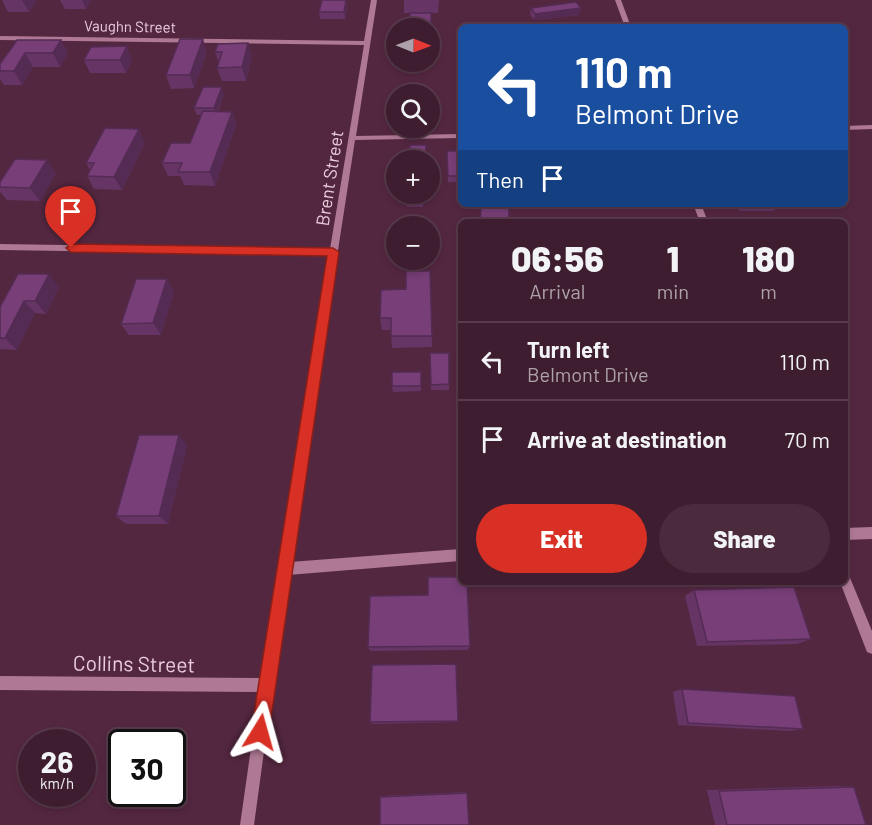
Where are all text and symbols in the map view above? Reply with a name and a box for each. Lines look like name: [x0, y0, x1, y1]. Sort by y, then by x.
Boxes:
street label: Vaughn Street: [84, 16, 176, 36]
north arrow: [386, 18, 440, 72]
map controls: [386, 18, 440, 270]
text: 110 m: [575, 46, 672, 96]
icon: left: [476, 48, 554, 126]
button: search: [386, 84, 440, 138]
text: Belmont Drive: [575, 97, 739, 129]
street label: Brent Street: [311, 129, 347, 227]
button: +: [386, 150, 440, 204]
icon: arrive: [536, 162, 569, 195]
text: Then: [476, 166, 524, 192]
pin: [45, 186, 96, 248]
icon: arrive: [54, 195, 87, 228]
button: −: [386, 216, 440, 270]
text: 06:56: [511, 236, 604, 279]
text: 1: [666, 236, 679, 279]
text: 180: [742, 236, 795, 279]
text: Arrival: [529, 279, 585, 303]
text: min: [657, 279, 689, 303]
text: m: [760, 279, 777, 303]
text: Turn left: [527, 336, 610, 362]
icon: left: [476, 345, 509, 378]
text: 110 m: [780, 348, 830, 374]
text: Belmont Drive: [527, 362, 649, 386]
icon: arrive: [476, 423, 509, 456]
text: Arrive at destination: [527, 426, 726, 452]
text: 70 m: [785, 426, 830, 452]
button: Exit: [476, 504, 647, 573]
button: Share: [659, 504, 830, 573]
street label: Collins Street: [73, 649, 195, 677]
position arrow: [228, 700, 292, 764]
speed limit sign: 30: [108, 729, 186, 807]
text: 26: [41, 743, 73, 779]
text: km/h: [40, 774, 74, 792]

